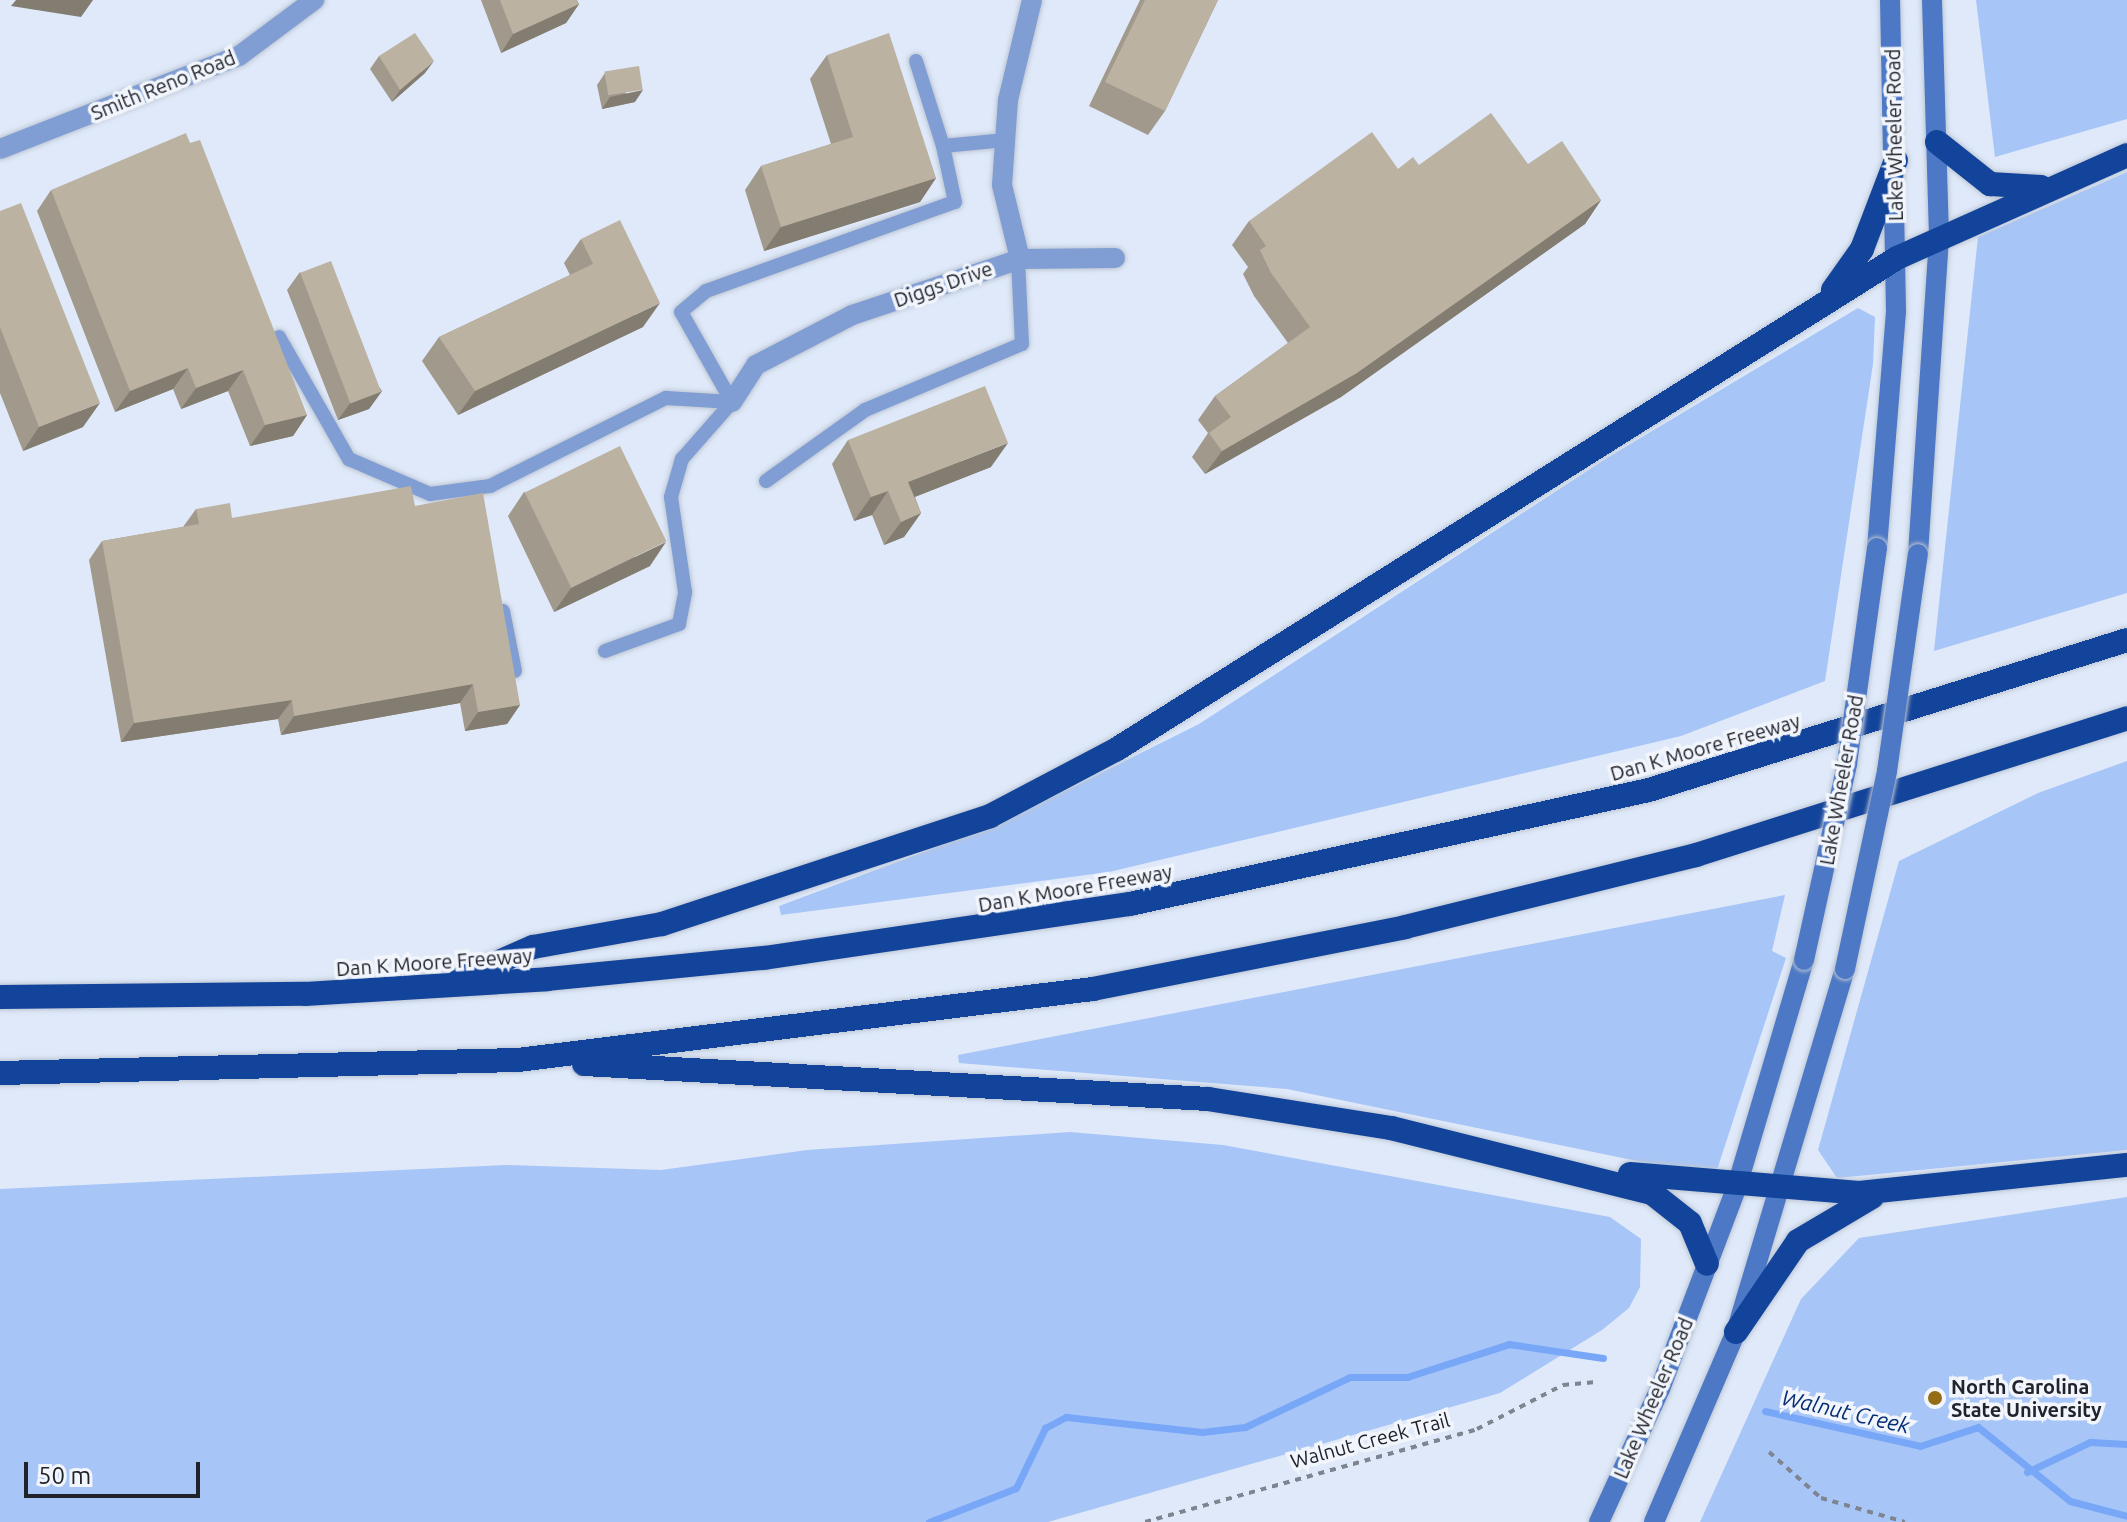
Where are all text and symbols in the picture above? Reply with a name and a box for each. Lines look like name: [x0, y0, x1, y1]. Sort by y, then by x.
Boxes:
street label: Smith Reno Road: [87, 45, 239, 125]
street label: Lake Wheeler Road: [1880, 49, 1908, 221]
street label: Diggs Drive: [891, 256, 995, 312]
street label: Lake Wheeler Road: [1814, 693, 1868, 867]
street label: Dan K Moore Freeway: [1607, 708, 1803, 786]
street label: Dan K Moore Freeway: [976, 859, 1174, 917]
street label: Dan K Moore Freeway: [335, 943, 533, 981]
street label: Lake Wheeler Road: [1608, 1314, 1698, 1482]
place label: North Carolina State University: [1951, 1374, 2102, 1421]
water label: Walnut Creek: [1779, 1383, 1913, 1439]
marker: North Carolina State University: [1926, 1389, 1944, 1407]
street label: Walnut Creek Trail: [1288, 1407, 1452, 1473]
scale bar: [28, 1446, 204, 1496]
text: 50 m: [38, 1462, 91, 1489]

